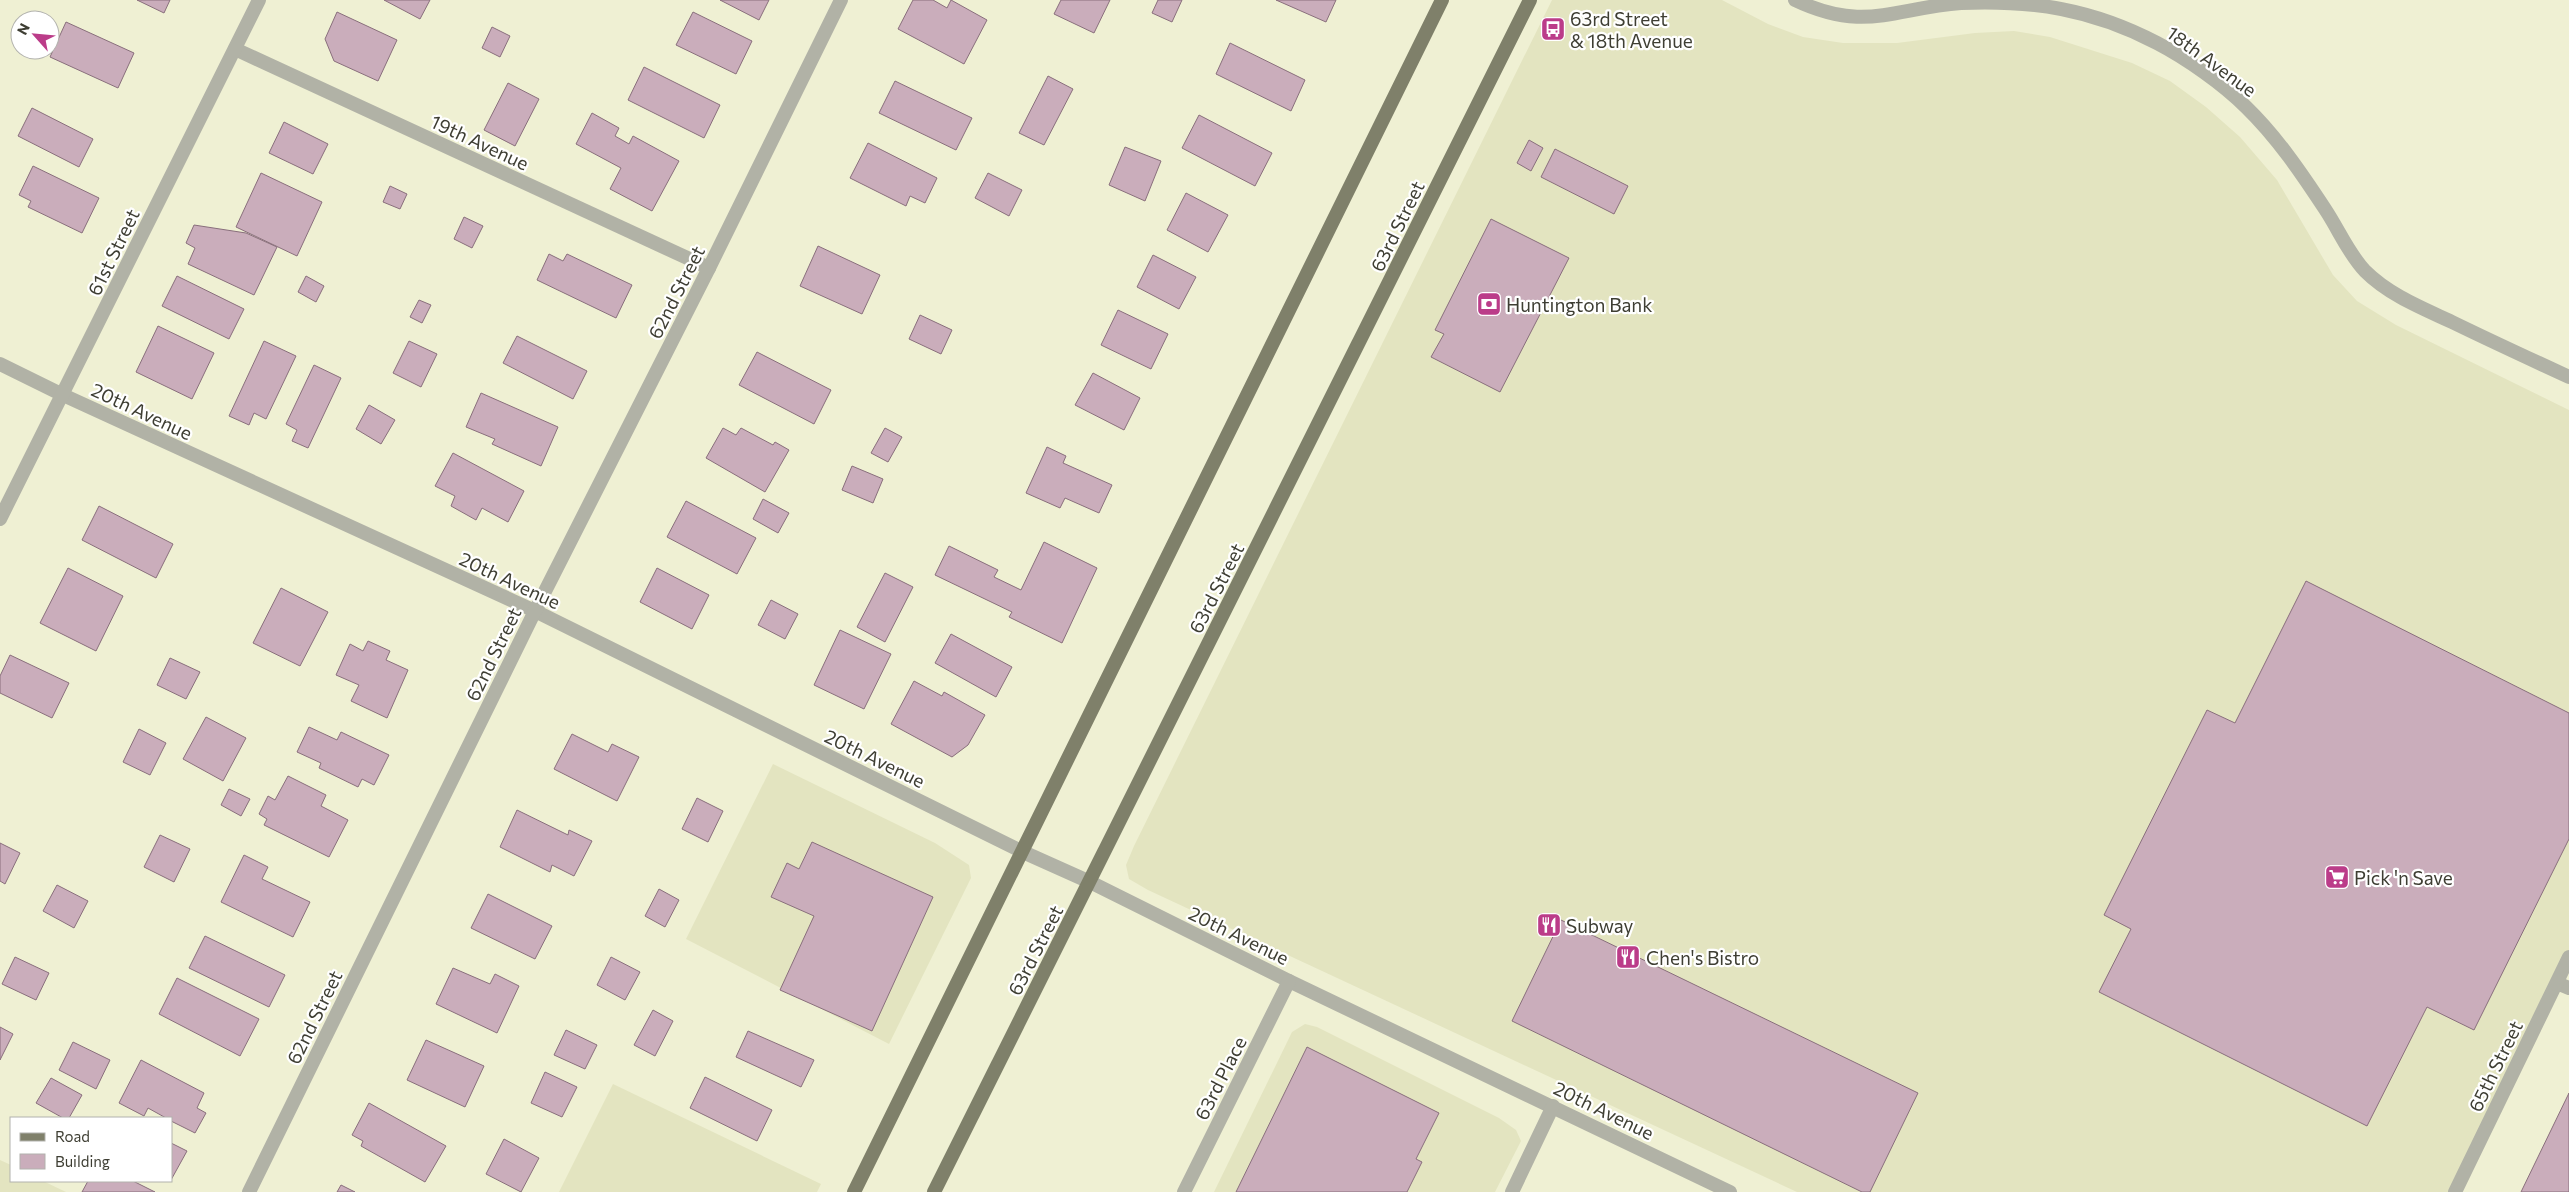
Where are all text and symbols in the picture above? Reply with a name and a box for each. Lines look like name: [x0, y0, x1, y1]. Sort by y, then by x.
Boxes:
place label: 63rd Street & 18th Avenue: [1570, 7, 1693, 52]
north arrow: [10, 10, 60, 60]
bus stop icon: 63rd Street & 18th Avenue: [1540, 16, 1566, 42]
text: N: [13, 20, 33, 37]
street label: 18th Avenue: [2163, 21, 2261, 101]
street label: 19th Avenue: [427, 109, 533, 175]
street label: 63rd Street: [1365, 177, 1429, 275]
street label: 61st Street: [82, 205, 144, 299]
street label: 62nd Street: [643, 241, 709, 342]
bank icon: Huntington Bank: [1476, 291, 1502, 317]
place label: Huntington Bank: [1506, 293, 1653, 316]
street label: 20th Avenue: [88, 378, 196, 444]
street label: 63rd Street: [1184, 539, 1249, 637]
street label: 20th Avenue: [456, 547, 564, 613]
street label: 62nd Street: [460, 603, 526, 705]
street label: 20th Avenue: [821, 724, 929, 792]
supermarket icon: Pick 'n Save: [2324, 864, 2350, 890]
place label: Pick 'n Save: [2354, 866, 2453, 889]
street label: 63rd Street: [1003, 901, 1068, 999]
street label: 20th Avenue: [1185, 901, 1293, 969]
restaurant icon: Subway: [1536, 912, 1562, 938]
place label: Subway: [1566, 914, 1633, 937]
restaurant icon: Chen's Bistro: [1615, 944, 1641, 970]
place label: Chen's Bistro: [1646, 946, 1759, 969]
street label: 62nd Street: [281, 966, 347, 1068]
street label: 65th Street: [2463, 1017, 2527, 1115]
street label: 63rd Place: [1189, 1033, 1251, 1123]
street label: 20th Avenue: [1550, 1076, 1658, 1144]
legend: [10, 1117, 172, 1182]
text: Road: [55, 1127, 90, 1145]
text: Building: [55, 1152, 110, 1170]

